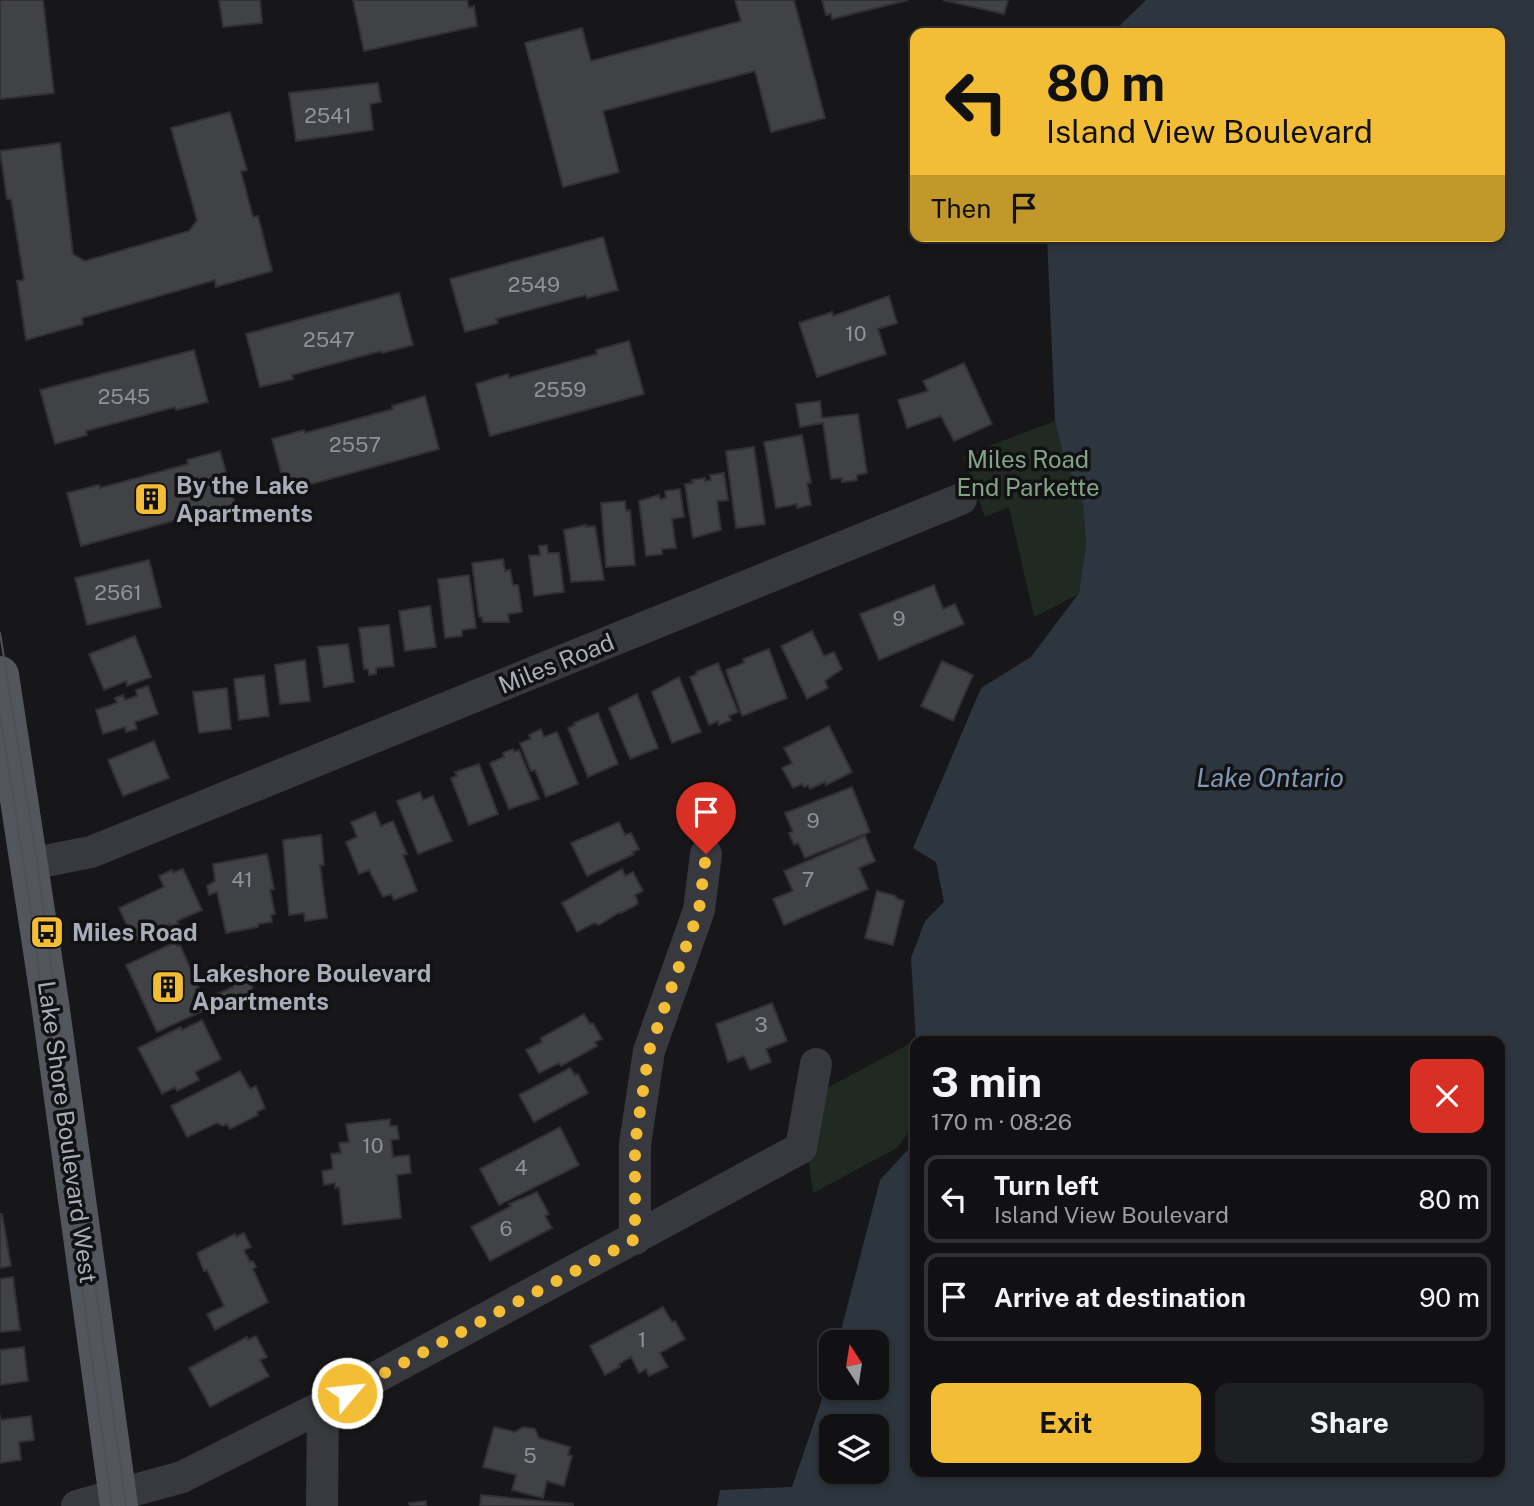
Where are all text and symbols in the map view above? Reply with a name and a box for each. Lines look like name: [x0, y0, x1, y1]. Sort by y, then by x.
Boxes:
text: 80 m: [1046, 54, 1165, 112]
icon: left: [931, 56, 1022, 147]
house number: 2541: [304, 103, 352, 128]
text: Island View Boulevard: [1046, 113, 1373, 150]
icon: arrive: [1005, 189, 1043, 227]
text: Then: [931, 193, 991, 224]
house number: 2549: [508, 272, 560, 297]
house number: 10: [845, 321, 867, 346]
house number: 2547: [303, 327, 355, 352]
house number: 2559: [534, 377, 586, 402]
house number: 2545: [98, 384, 150, 409]
house number: 2557: [329, 432, 381, 457]
park label: Miles Road End Parkette: [957, 445, 1100, 501]
place label: By the Lake Apartments: [176, 471, 313, 527]
building icon: By the Lake Apartments: [132, 480, 170, 518]
house number: 2561: [94, 580, 142, 605]
house number: 9: [892, 606, 906, 631]
street label: Miles Road: [494, 627, 618, 699]
water label: Lake Ontario: [1196, 762, 1344, 793]
pin: [676, 782, 736, 854]
icon: arrive: [687, 793, 725, 831]
house number: 9: [806, 808, 820, 833]
house number: 41: [231, 867, 253, 892]
house number: 7: [802, 867, 814, 892]
bus stop icon: Miles Road: [28, 913, 66, 951]
place label: Miles Road: [72, 918, 198, 946]
place label: Lakeshore Boulevard Apartments: [192, 959, 431, 1015]
building icon: Lakeshore Boulevard Apartments: [149, 968, 187, 1006]
street label: Lake Shore Boulevard West: [33, 979, 103, 1285]
house number: 3: [754, 1012, 768, 1037]
text: 3 min: [931, 1057, 1042, 1106]
button: close: [1410, 1059, 1484, 1133]
text: 170 m · 08:26: [931, 1108, 1072, 1135]
house number: 10: [362, 1133, 384, 1158]
house number: 4: [514, 1155, 528, 1180]
text: Turn left: [994, 1170, 1099, 1201]
icon: left: [935, 1180, 973, 1218]
text: 80 m: [1419, 1184, 1480, 1215]
text: Island View Boulevard: [994, 1201, 1229, 1228]
house number: 6: [499, 1216, 513, 1241]
icon: arrive: [935, 1278, 973, 1316]
text: Arrive at destination: [994, 1282, 1246, 1313]
text: 90 m: [1419, 1282, 1480, 1313]
house number: 1: [638, 1327, 646, 1352]
north arrow: [819, 1330, 889, 1400]
map controls: [819, 1330, 889, 1484]
position arrow: [310, 1356, 384, 1430]
button: Exit: [931, 1383, 1201, 1463]
button: Share: [1215, 1383, 1484, 1463]
button: layers: [819, 1414, 889, 1484]
house number: 5: [523, 1443, 537, 1468]

